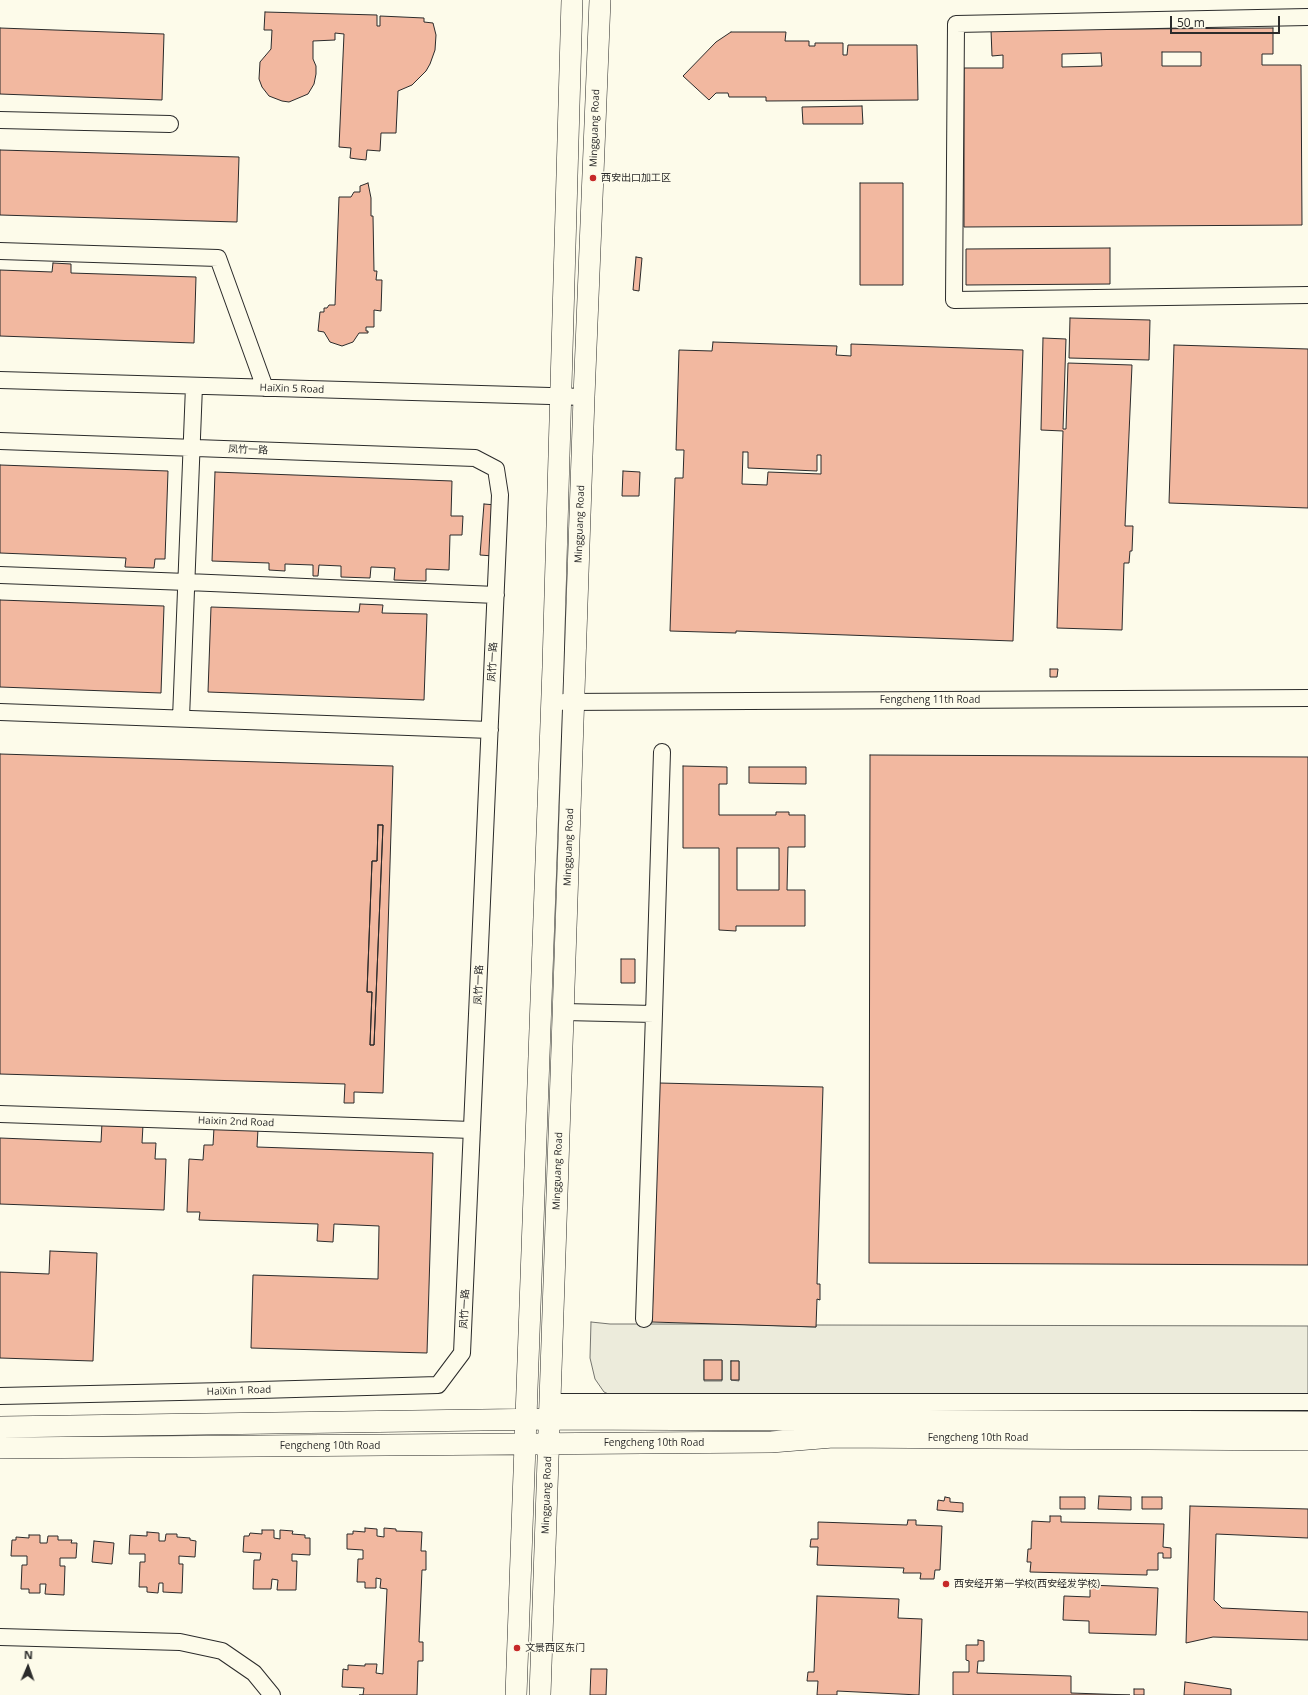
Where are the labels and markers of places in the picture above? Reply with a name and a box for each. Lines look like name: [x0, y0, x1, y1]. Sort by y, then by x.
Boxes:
place label: 西安出口加工区: [601, 172, 671, 184]
marker: 西安出口加工区: [588, 173, 598, 183]
place label: 西安经开第一学校(西安经发学校): [954, 1578, 1100, 1590]
marker: 西安经开第一学校(西安经发学校): [941, 1579, 951, 1589]
place label: 文景西区东门: [525, 1642, 585, 1654]
marker: 文景西区东门: [512, 1643, 522, 1653]

